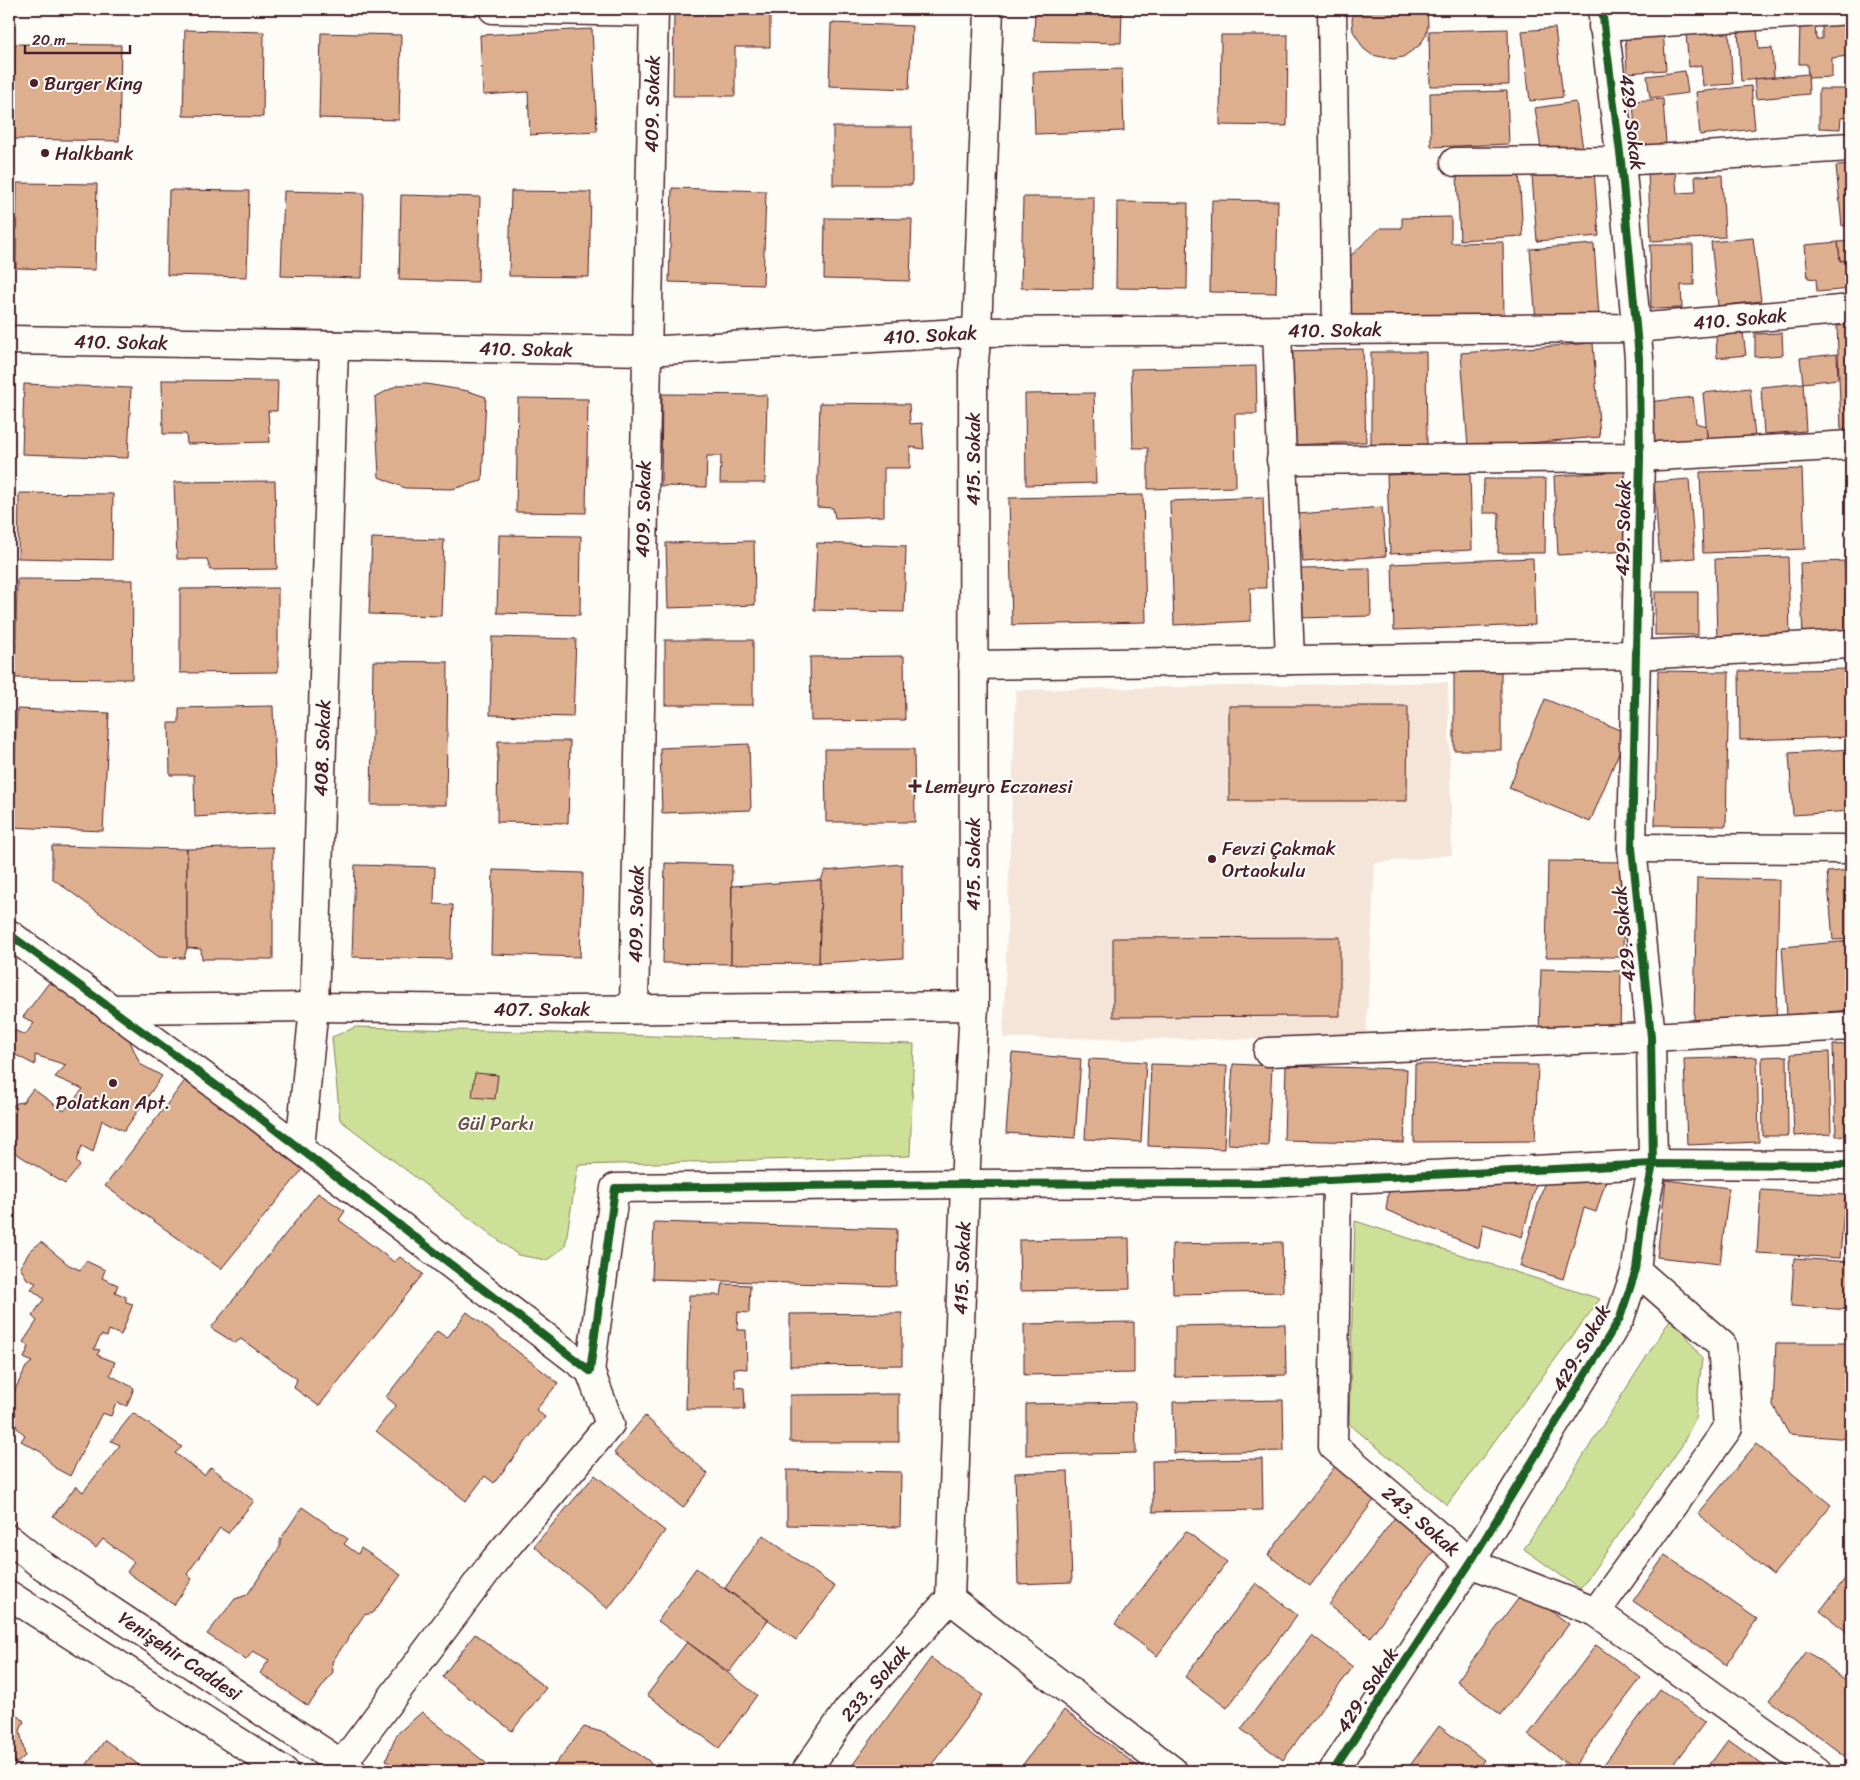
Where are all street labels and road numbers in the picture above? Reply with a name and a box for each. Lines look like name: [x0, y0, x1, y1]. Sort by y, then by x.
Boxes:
street label: 409. Sokak: [635, 55, 669, 153]
street label: 429. Sokak: [1610, 72, 1654, 172]
street label: 410. Sokak: [1692, 298, 1788, 340]
street label: 410. Sokak: [1288, 313, 1382, 347]
street label: 410. Sokak: [882, 316, 978, 354]
street label: 410. Sokak: [74, 325, 168, 359]
street label: 410. Sokak: [479, 332, 573, 366]
street label: 415. Sokak: [957, 412, 990, 506]
street label: 409. Sokak: [626, 460, 660, 558]
street label: 429. Sokak: [1606, 479, 1640, 577]
street label: 408. Sokak: [304, 699, 340, 797]
street label: 415. Sokak: [957, 817, 990, 911]
street label: 409. Sokak: [619, 865, 653, 963]
street label: 429. Sokak: [1603, 884, 1645, 984]
street label: 407. Sokak: [494, 993, 590, 1026]
street label: 415. Sokak: [944, 1221, 980, 1315]
street label: 429. Sokak: [1543, 1298, 1619, 1398]
street label: 243. Sokak: [1374, 1477, 1468, 1565]
street label: Yenişehir Caddesi: [111, 1602, 249, 1710]
street label: 233. Sokak: [832, 1637, 918, 1729]
street label: 429. Sokak: [1327, 1641, 1407, 1739]

